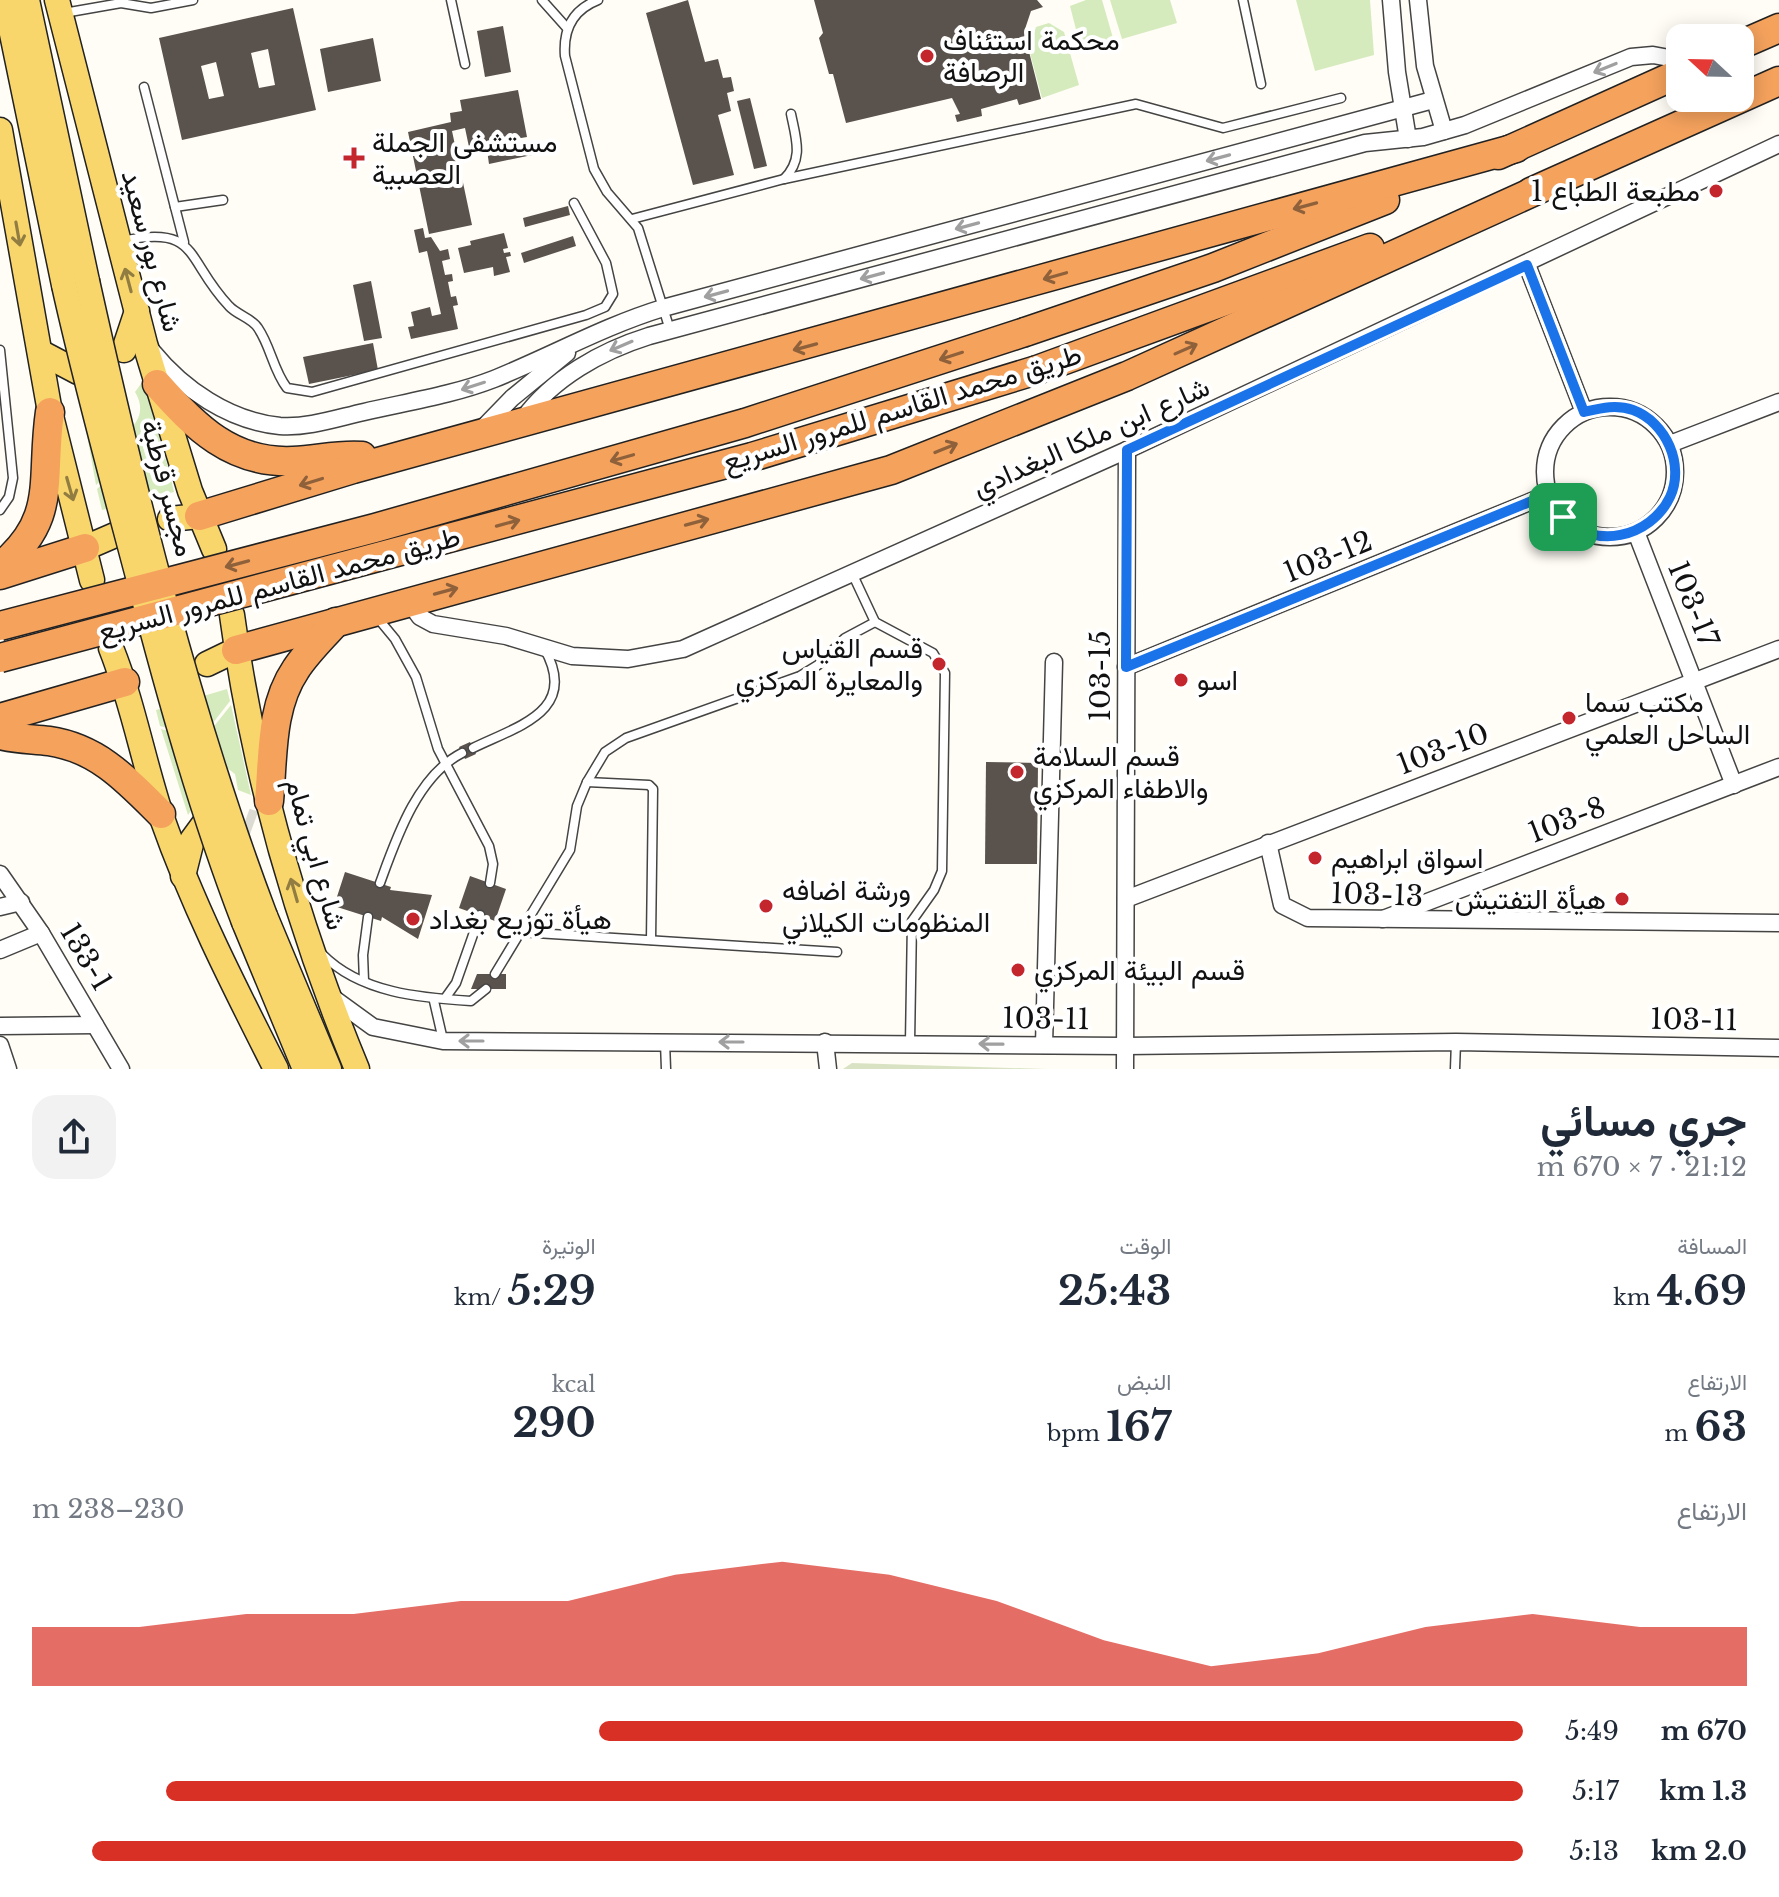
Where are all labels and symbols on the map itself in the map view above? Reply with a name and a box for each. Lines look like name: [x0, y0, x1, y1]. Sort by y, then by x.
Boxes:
place label: محكمة استئناف الرصافة: [943, 23, 1120, 90]
north arrow: [1666, 24, 1754, 112]
marker: محكمة استئناف الرصافة: [918, 47, 936, 65]
one-way arrow: [1593, 61, 1618, 76]
place label: مستشفى الجملة العصبية: [372, 125, 558, 192]
marker: مستشفى الجملة العصبية: [343, 147, 365, 169]
one-way arrow: [1206, 152, 1232, 167]
street label: شارع بور سعيد: [113, 166, 190, 336]
place label: مطبعة الطباع 1: [1531, 174, 1700, 210]
marker: مطبعة الطباع 1: [1707, 182, 1725, 200]
one-way arrow: [1293, 199, 1319, 214]
one-way arrow: [955, 219, 980, 234]
one-way arrow: [12, 221, 27, 246]
one-way arrow: [120, 268, 134, 293]
one-way arrow: [1042, 269, 1068, 284]
one-way arrow: [859, 270, 885, 285]
one-way arrow: [703, 287, 729, 302]
street label: طريق محمد القاسم للمرور السريع: [718, 337, 1086, 481]
one-way arrow: [609, 339, 634, 354]
one-way arrow: [792, 340, 818, 355]
one-way arrow: [1174, 341, 1198, 356]
one-way arrow: [939, 350, 964, 365]
street label: شارع ابن ملكا البغدادي: [967, 369, 1217, 510]
one-way arrow: [461, 379, 486, 394]
street label: مجسر قرطبة: [133, 416, 203, 560]
one-way arrow: [933, 440, 958, 454]
one-way arrow: [610, 451, 636, 466]
one-way arrow: [63, 475, 78, 501]
one-way arrow: [298, 475, 324, 490]
pin: [1529, 483, 1597, 551]
one-way arrow: [683, 514, 709, 529]
one-way arrow: [495, 515, 521, 530]
street label: طريق محمد القاسم للمرور السريع: [94, 519, 464, 651]
street label: 103-12: [1279, 523, 1377, 591]
street label: 103-17: [1660, 556, 1726, 653]
one-way arrow: [224, 557, 250, 572]
one-way arrow: [433, 583, 459, 598]
street label: 103-15: [1083, 630, 1118, 722]
place label: قسم القياس والمعايرة المركزي: [735, 631, 923, 703]
marker: قسم القياس والمعايرة المركزي: [930, 655, 948, 673]
place label: اسو: [1197, 663, 1238, 698]
marker: اسو: [1172, 671, 1190, 689]
place label: مكتب سما الساحل العلمي: [1585, 685, 1750, 757]
marker: مكتب سما الساحل العلمي: [1560, 709, 1578, 727]
street label: 103-10: [1392, 716, 1494, 782]
place label: قسم السلامة والاطفاء المركزي: [1033, 739, 1209, 811]
marker: قسم السلامة والاطفاء المركزي: [1008, 763, 1026, 781]
street label: شارع ابي تمام: [273, 774, 354, 935]
street label: 103-8: [1524, 789, 1610, 851]
place label: اسواق ابراهيم: [1331, 841, 1483, 877]
marker: اسواق ابراهيم: [1306, 849, 1324, 867]
place label: ورشة اضافه المنظومات الكيلاني: [782, 873, 990, 945]
street label: 103-13: [1330, 876, 1424, 914]
one-way arrow: [285, 878, 300, 903]
place label: هيأة التفتيش: [1455, 882, 1606, 917]
marker: هيأة التفتيش: [1613, 890, 1631, 908]
marker: ورشة اضافه المنظومات الكيلاني: [757, 897, 775, 915]
place label: هيأة توزيع بغداد: [429, 902, 612, 939]
marker: هيأة توزيع بغداد: [404, 910, 422, 928]
street label: 133-1: [52, 917, 120, 997]
place label: قسم البيئة المركزي: [1034, 953, 1245, 993]
marker: قسم البيئة المركزي: [1009, 961, 1027, 979]
street label: 103-11: [1002, 1001, 1090, 1037]
street label: 103-11: [1650, 1002, 1738, 1038]
one-way arrow: [458, 1033, 485, 1049]
one-way arrow: [718, 1034, 745, 1050]
one-way arrow: [978, 1036, 1005, 1052]

